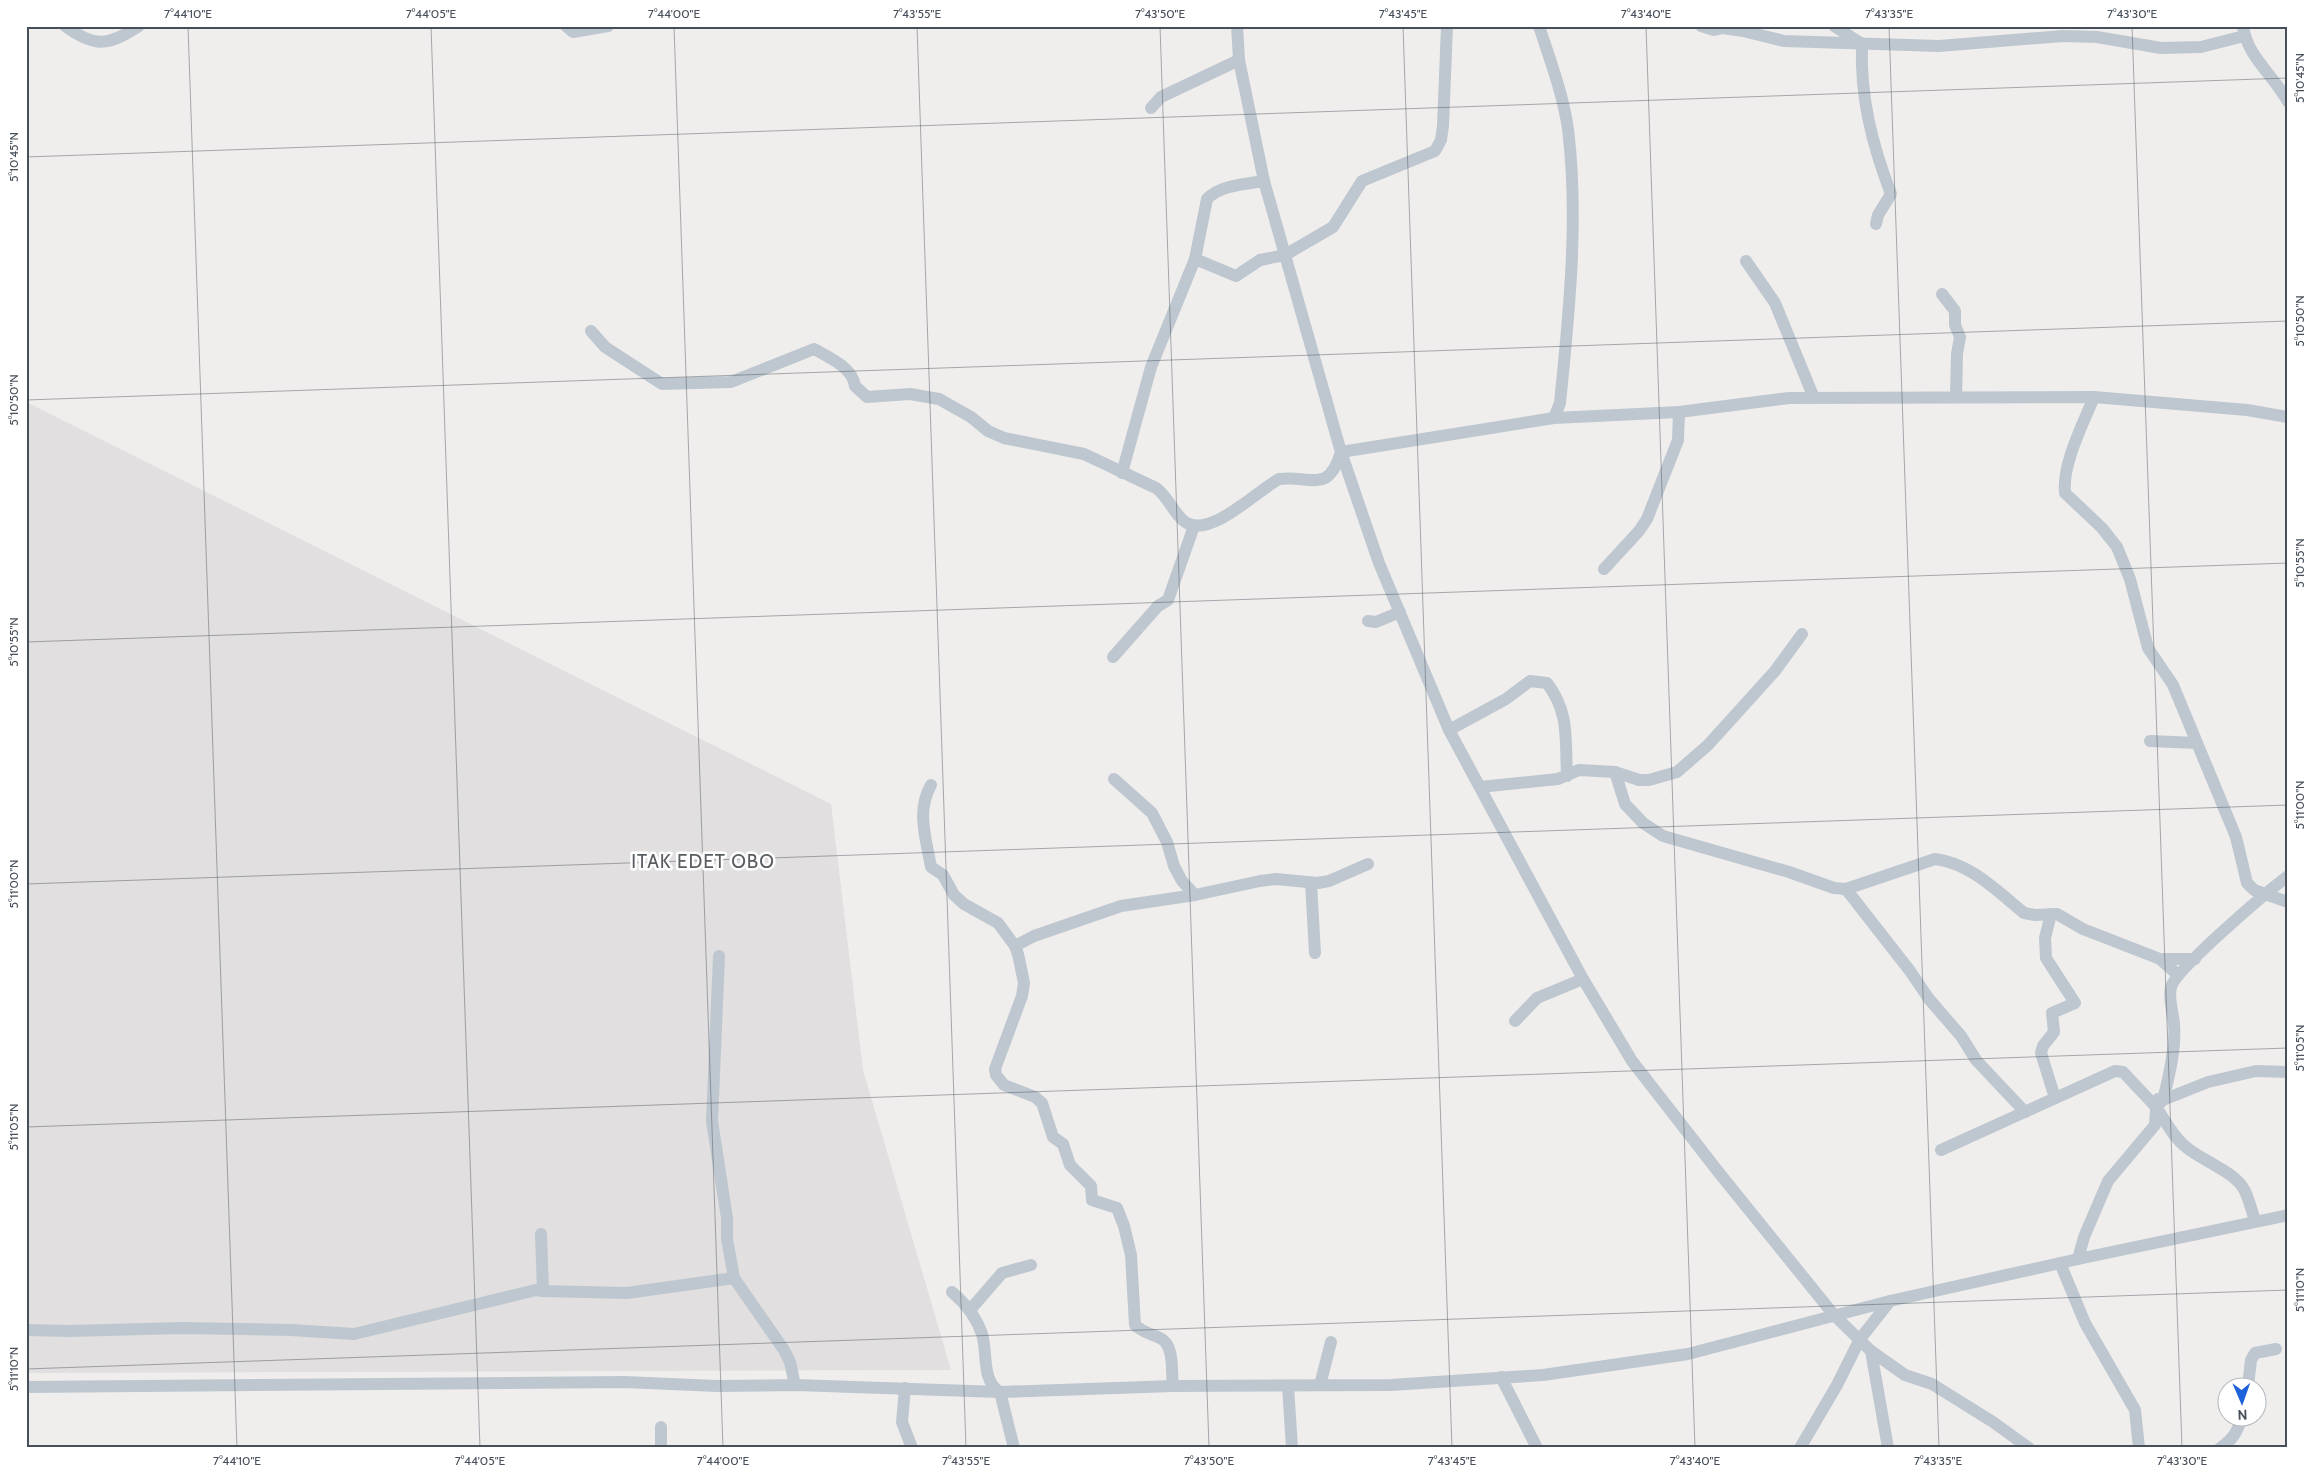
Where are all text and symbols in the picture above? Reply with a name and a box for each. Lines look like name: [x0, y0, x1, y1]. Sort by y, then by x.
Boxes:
text: 7°44'10"E: [164, 6, 212, 21]
text: 7°44'05"E: [406, 6, 457, 21]
text: 7°44'00"E: [648, 6, 700, 21]
text: 7°43'55"E: [893, 6, 941, 21]
text: 7°43'50"E: [1135, 6, 1185, 21]
text: 7°43'45"E: [1379, 6, 1428, 21]
text: 7°43'40"E: [1621, 6, 1671, 21]
text: 7°43'35"E: [1865, 6, 1913, 21]
text: 7°43'30"E: [2107, 6, 2157, 21]
text: 5°10'45"N: [2292, 53, 2307, 103]
text: 5°10'45"N: [6, 132, 21, 182]
text: 5°10'50"N: [2292, 295, 2307, 347]
text: 5°10'50"N: [6, 374, 21, 426]
text: 5°10'55"N: [2292, 538, 2307, 588]
text: 5°10'55"N: [6, 617, 21, 667]
text: 5°11'00"N: [2292, 781, 2307, 829]
district label: ITAK EDET OBO: [631, 850, 775, 873]
text: 5°11'00"N: [6, 860, 21, 908]
text: 5°11'05"N: [2292, 1024, 2307, 1072]
text: 5°11'05"N: [6, 1103, 21, 1151]
text: 5°11'10"N: [2292, 1268, 2307, 1312]
text: 5°11'10"N: [6, 1347, 21, 1391]
north arrow: [2216, 1376, 2266, 1426]
text: N: [2237, 1406, 2248, 1424]
text: 7°44'10"E: [213, 1453, 261, 1468]
text: 7°44'05"E: [455, 1453, 506, 1468]
text: 7°44'00"E: [697, 1453, 749, 1468]
text: 7°43'55"E: [942, 1453, 990, 1468]
text: 7°43'50"E: [1184, 1453, 1234, 1468]
text: 7°43'45"E: [1428, 1453, 1477, 1468]
text: 7°43'40"E: [1670, 1453, 1720, 1468]
text: 7°43'35"E: [1914, 1453, 1962, 1468]
text: 7°43'30"E: [2157, 1453, 2207, 1468]

